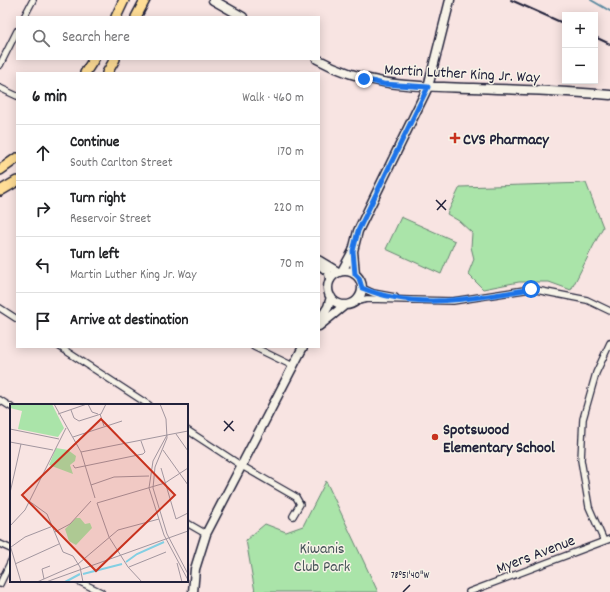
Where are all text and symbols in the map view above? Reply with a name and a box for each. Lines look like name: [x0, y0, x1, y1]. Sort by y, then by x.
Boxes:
map controls: [562, 12, 598, 84]
button: +: [562, 12, 598, 48]
search box: [16, 16, 320, 60]
icon: search: [30, 27, 52, 49]
text: Search here: [62, 27, 130, 49]
button: −: [562, 48, 598, 84]
street label: Martin Luther King Jr. Way: [384, 59, 541, 90]
route end: [355, 70, 373, 88]
text: 6 min: [32, 86, 67, 110]
text: Walk · 460 m: [242, 89, 304, 108]
place label: CVS Pharmacy: [463, 129, 550, 152]
text: Continue: [70, 132, 119, 154]
marker: CVS Pharmacy: [450, 133, 460, 143]
icon: ahead: [32, 142, 54, 164]
text: 170 m: [277, 143, 304, 162]
text: South Carlton Street: [70, 154, 172, 173]
text: Turn right: [70, 188, 126, 210]
icon: right: [32, 198, 54, 220]
text: 220 m: [274, 199, 304, 218]
text: Reservoir Street: [70, 210, 151, 229]
text: Turn left: [70, 244, 119, 266]
icon: left: [32, 254, 54, 276]
text: 70 m: [280, 255, 304, 274]
text: Martin Luther King Jr. Way: [70, 266, 196, 285]
route start: [522, 280, 540, 298]
icon: arrive: [32, 310, 54, 332]
text: Arrive at destination: [70, 310, 188, 332]
inset map: [10, 404, 188, 582]
place label: Spotswood Elementary School: [443, 419, 555, 460]
marker: Spotswood Elementary School: [430, 432, 440, 442]
street label: Myers Avenue: [493, 530, 579, 581]
park label: Kiwanis Club Park: [294, 538, 350, 579]
text: 78°51'40"W: [391, 569, 430, 583]

